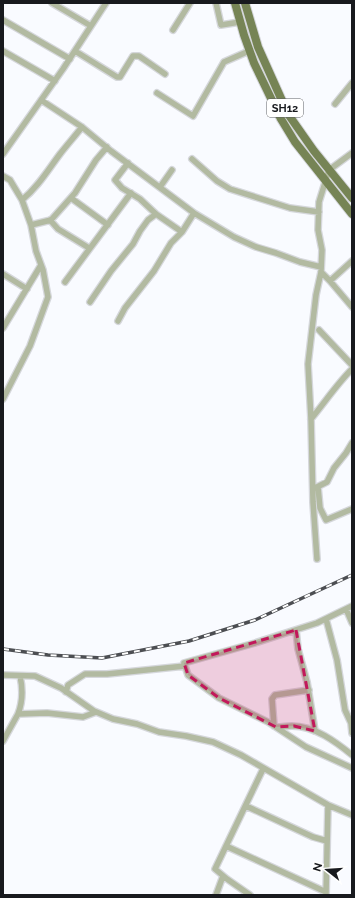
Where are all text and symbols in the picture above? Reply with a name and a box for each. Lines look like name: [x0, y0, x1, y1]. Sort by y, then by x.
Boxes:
road number: SH12: [267, 99, 303, 117]
north arrow: [307, 850, 347, 890]
text: N: [310, 861, 325, 873]

